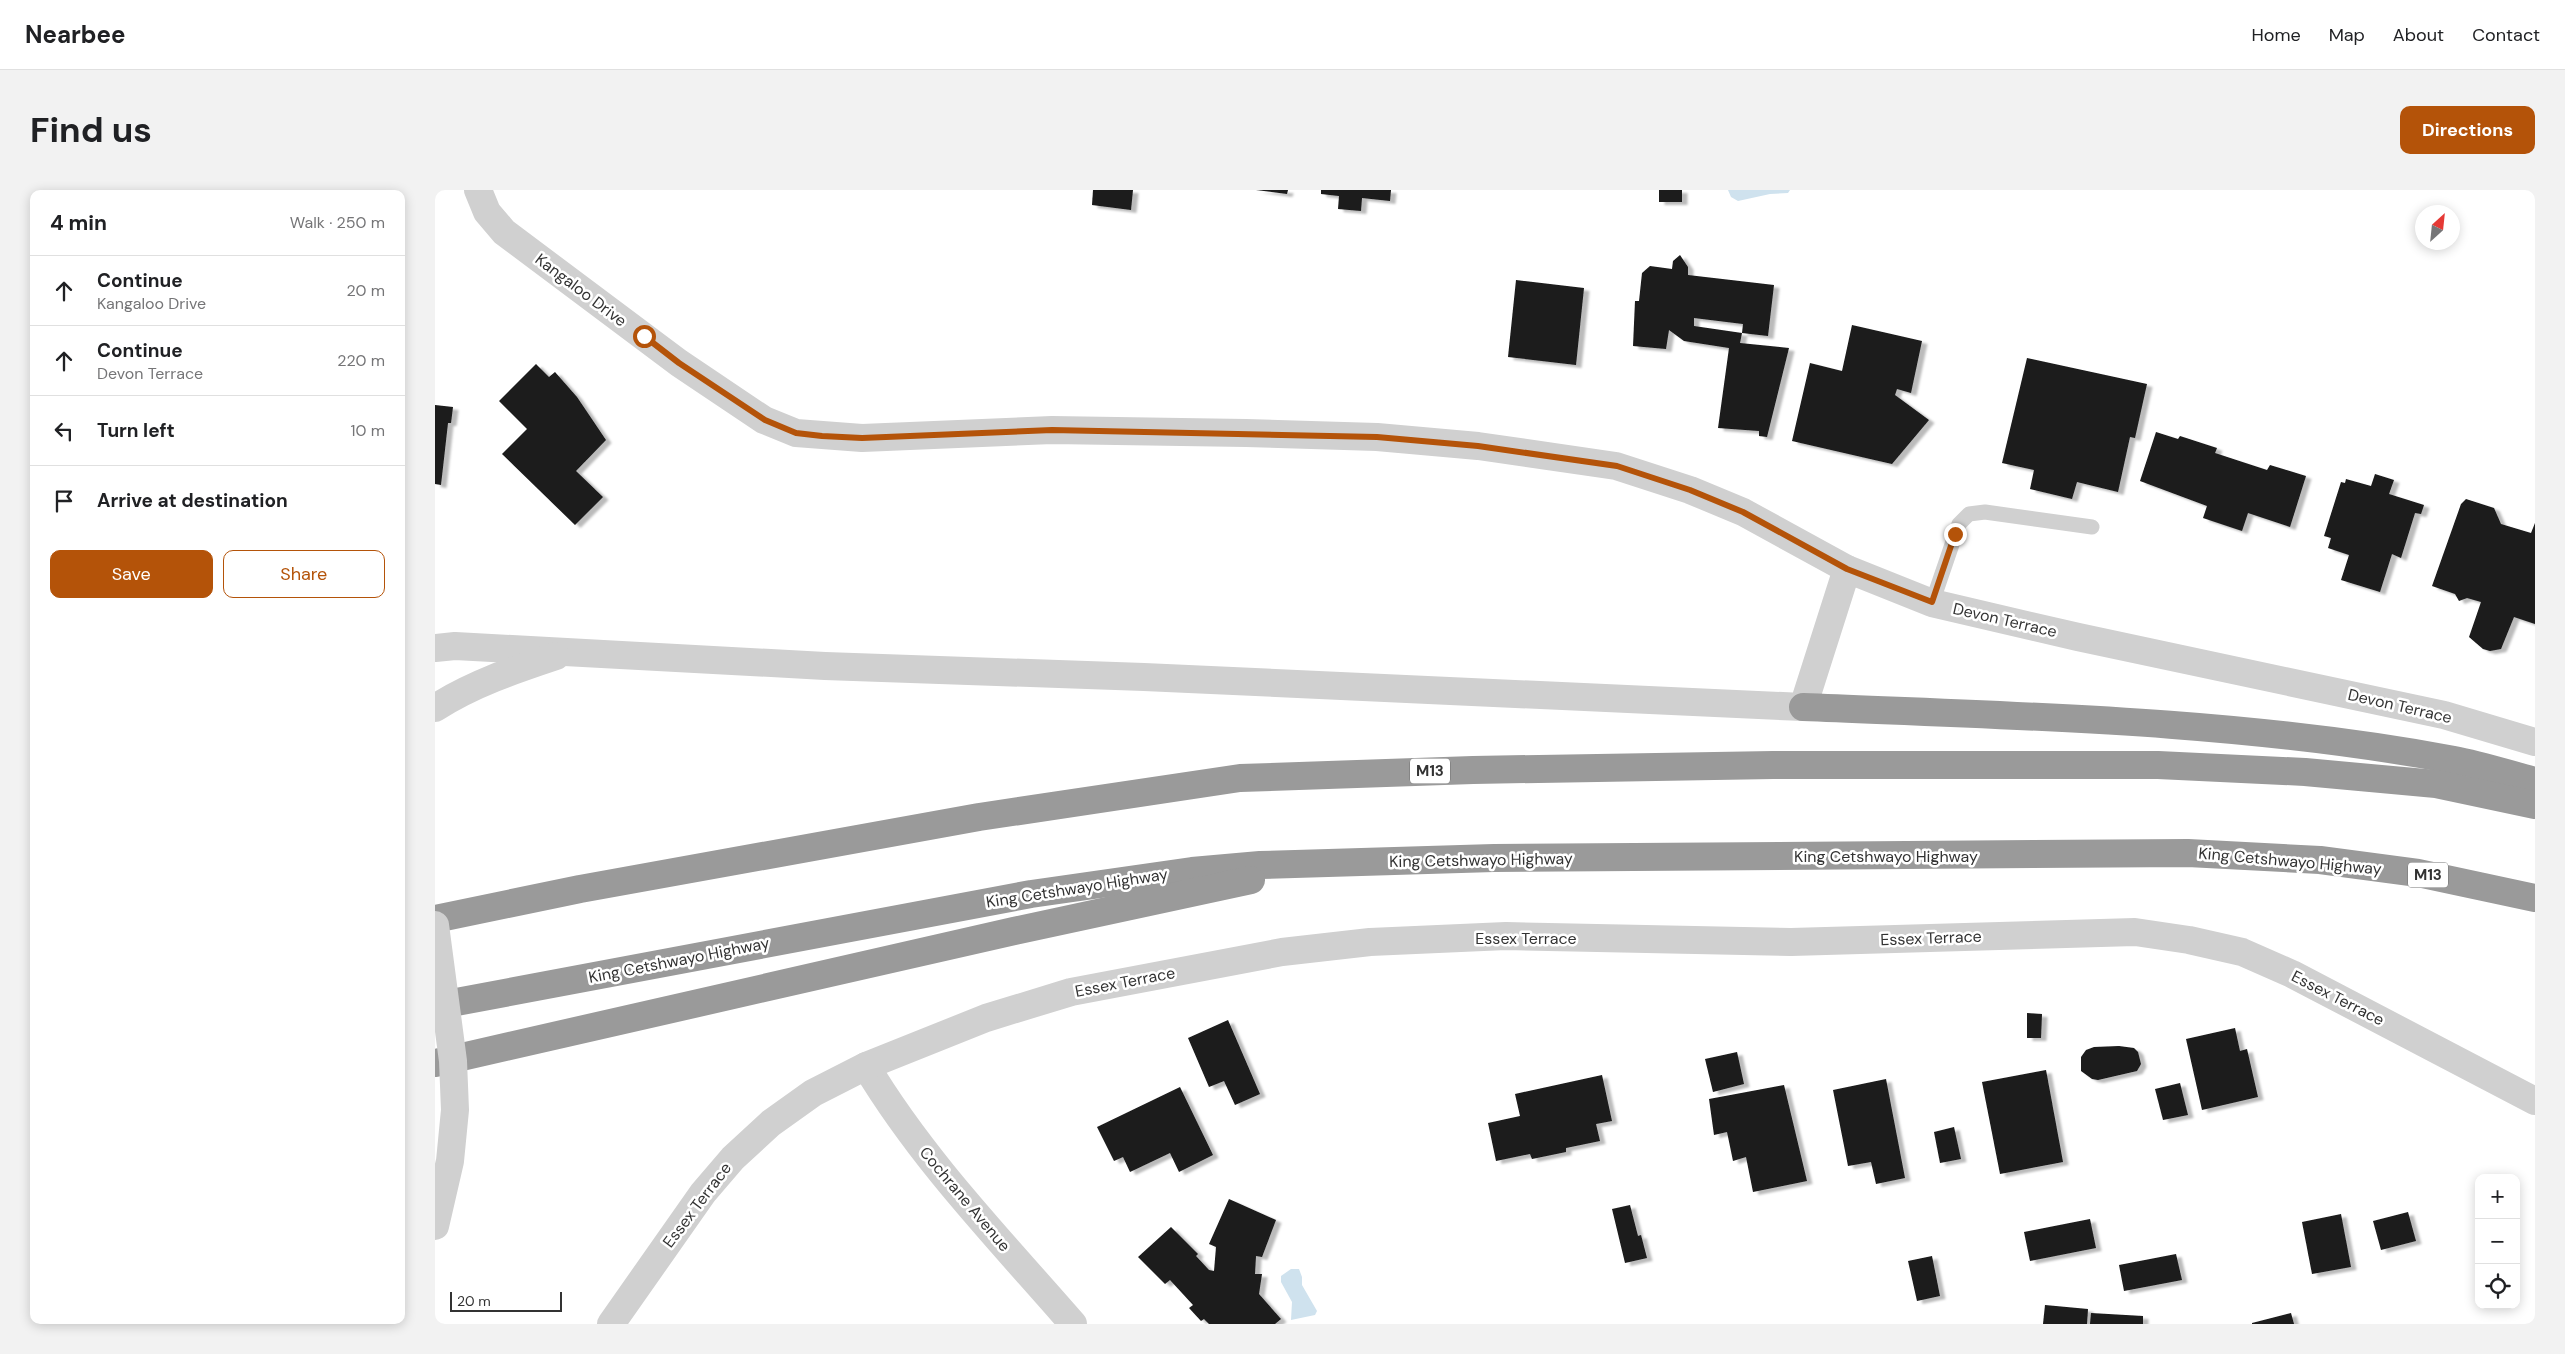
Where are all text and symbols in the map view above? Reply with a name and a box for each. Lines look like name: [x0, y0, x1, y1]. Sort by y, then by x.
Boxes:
text: Nearbee: [25, 19, 125, 50]
text: Home: [2251, 23, 2301, 47]
text: Map: [2329, 23, 2365, 47]
text: About: [2393, 23, 2444, 47]
text: Contact: [2472, 23, 2540, 47]
button: Directions: [2400, 106, 2535, 154]
text: Find us: [30, 107, 152, 153]
north arrow: [2415, 205, 2460, 250]
text: 4 min: [50, 209, 107, 237]
text: Walk · 250 m: [290, 212, 385, 233]
street label: Kangaloo Drive: [531, 249, 631, 331]
text: Continue: [97, 268, 183, 293]
icon: ahead: [50, 277, 78, 305]
text: 20 m: [346, 280, 385, 301]
text: Kangaloo Drive: [97, 293, 206, 314]
route start: [633, 325, 656, 348]
text: Continue: [97, 338, 183, 363]
icon: ahead: [50, 347, 78, 375]
text: 220 m: [337, 350, 385, 371]
text: Devon Terrace: [97, 363, 203, 384]
icon: left: [50, 417, 78, 445]
text: Turn left: [97, 418, 175, 443]
text: 10 m: [351, 420, 385, 441]
icon: arrive: [50, 487, 78, 515]
text: Arrive at destination: [97, 488, 288, 513]
route end: [1944, 523, 1967, 546]
button: Save: [50, 550, 213, 598]
button: Share: [223, 550, 385, 598]
street label: Devon Terrace: [1951, 598, 2059, 642]
street label: Devon Terrace: [2346, 684, 2454, 728]
road number: M13: [1410, 758, 1450, 784]
street label: King Cetshwayo Highway: [2198, 843, 2383, 879]
street label: King Cetshwayo Highway: [1794, 846, 1978, 867]
street label: King Cetshwayo Highway: [1389, 848, 1573, 872]
road number: M13: [2408, 862, 2448, 888]
street label: King Cetshwayo Highway: [985, 863, 1169, 913]
street label: Essex Terrace: [1880, 926, 1982, 950]
street label: Essex Terrace: [1475, 928, 1577, 949]
street label: King Cetshwayo Highway: [587, 932, 771, 988]
street label: Essex Terrace: [1073, 962, 1177, 1002]
street label: Essex Terrace: [2288, 966, 2388, 1030]
street label: Cochrane Avenue: [915, 1142, 1015, 1256]
street label: Essex Terrace: [658, 1158, 736, 1252]
map controls: [2475, 1174, 2520, 1309]
button: +: [2475, 1174, 2520, 1219]
button: −: [2475, 1219, 2520, 1264]
button: locate: [2475, 1264, 2520, 1309]
scale bar: [450, 1289, 563, 1312]
text: 20 m: [457, 1292, 491, 1310]

